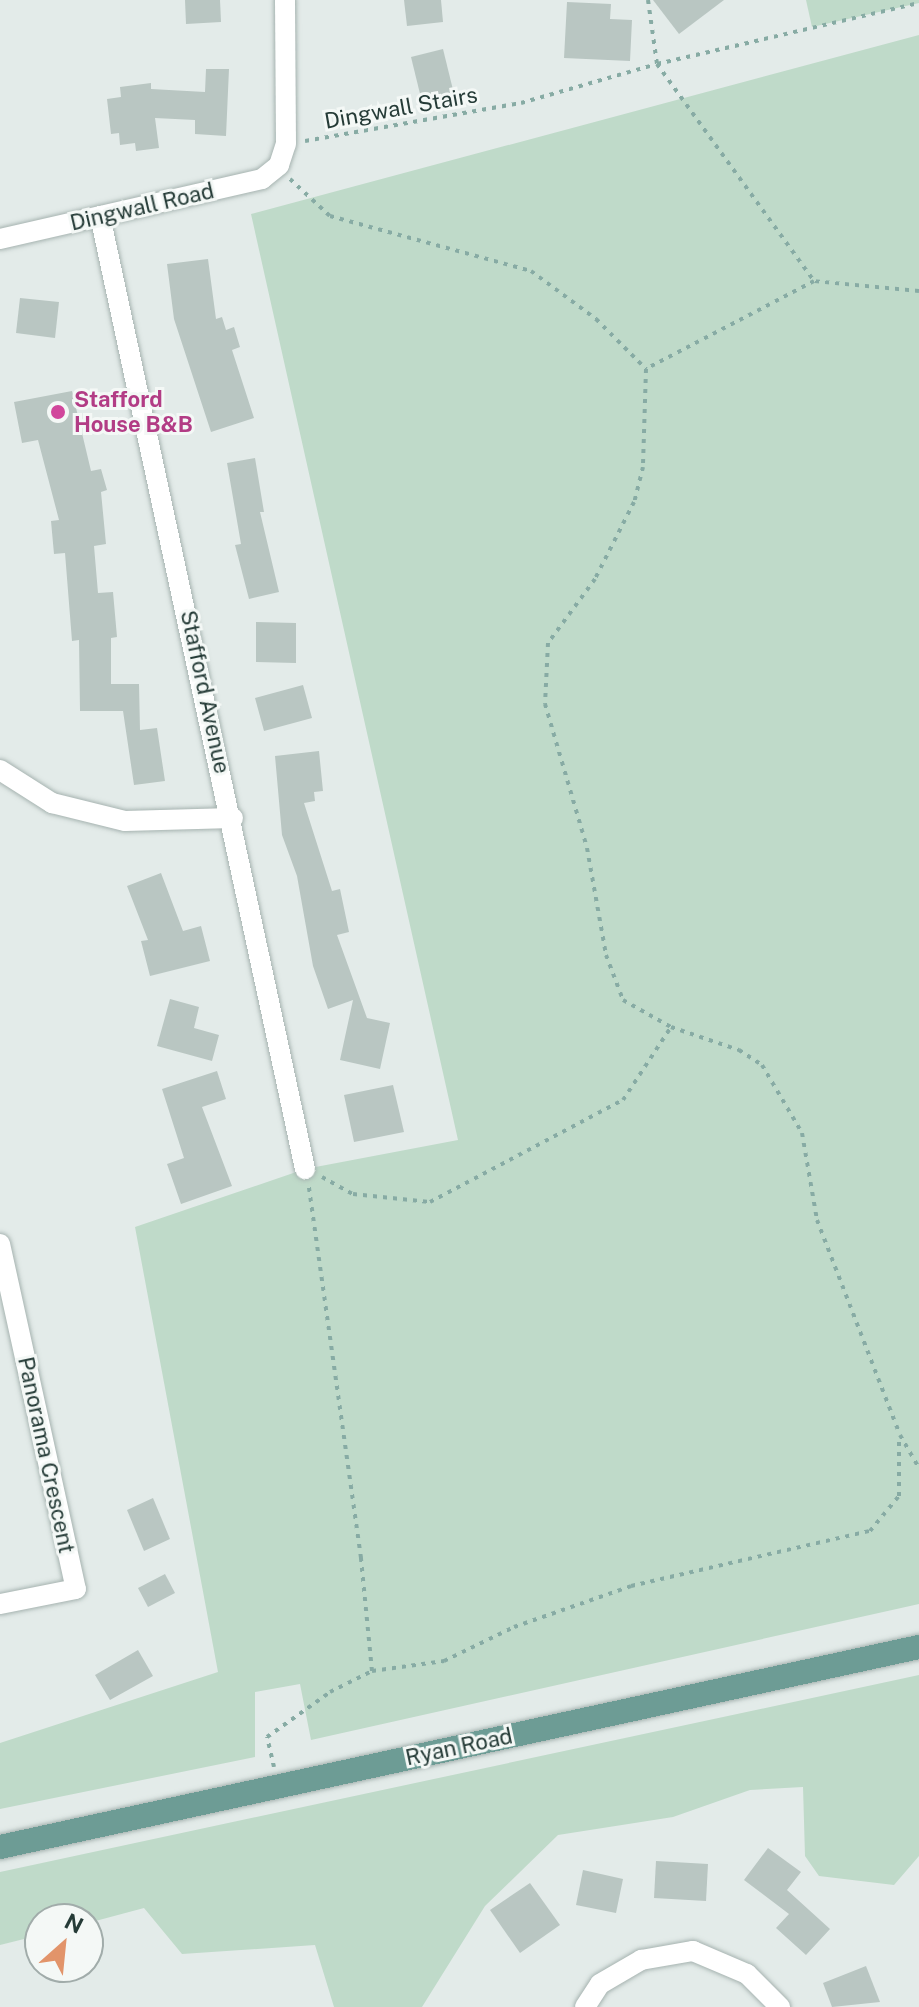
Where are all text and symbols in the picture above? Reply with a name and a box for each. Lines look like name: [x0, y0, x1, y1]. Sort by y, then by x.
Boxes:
street label: Dingwall Stairs: [322, 82, 480, 134]
street label: Dingwall Road: [68, 178, 216, 236]
place label: Stafford House B&B: [74, 386, 193, 438]
marker: Stafford House B&B: [49, 403, 67, 421]
street label: Stafford Avenue: [175, 608, 235, 776]
street label: Panorama Crescent: [12, 1354, 80, 1556]
street label: Ryan Road: [403, 1723, 515, 1771]
north arrow: [24, 1903, 104, 1983]
text: N: [60, 1908, 88, 1939]

